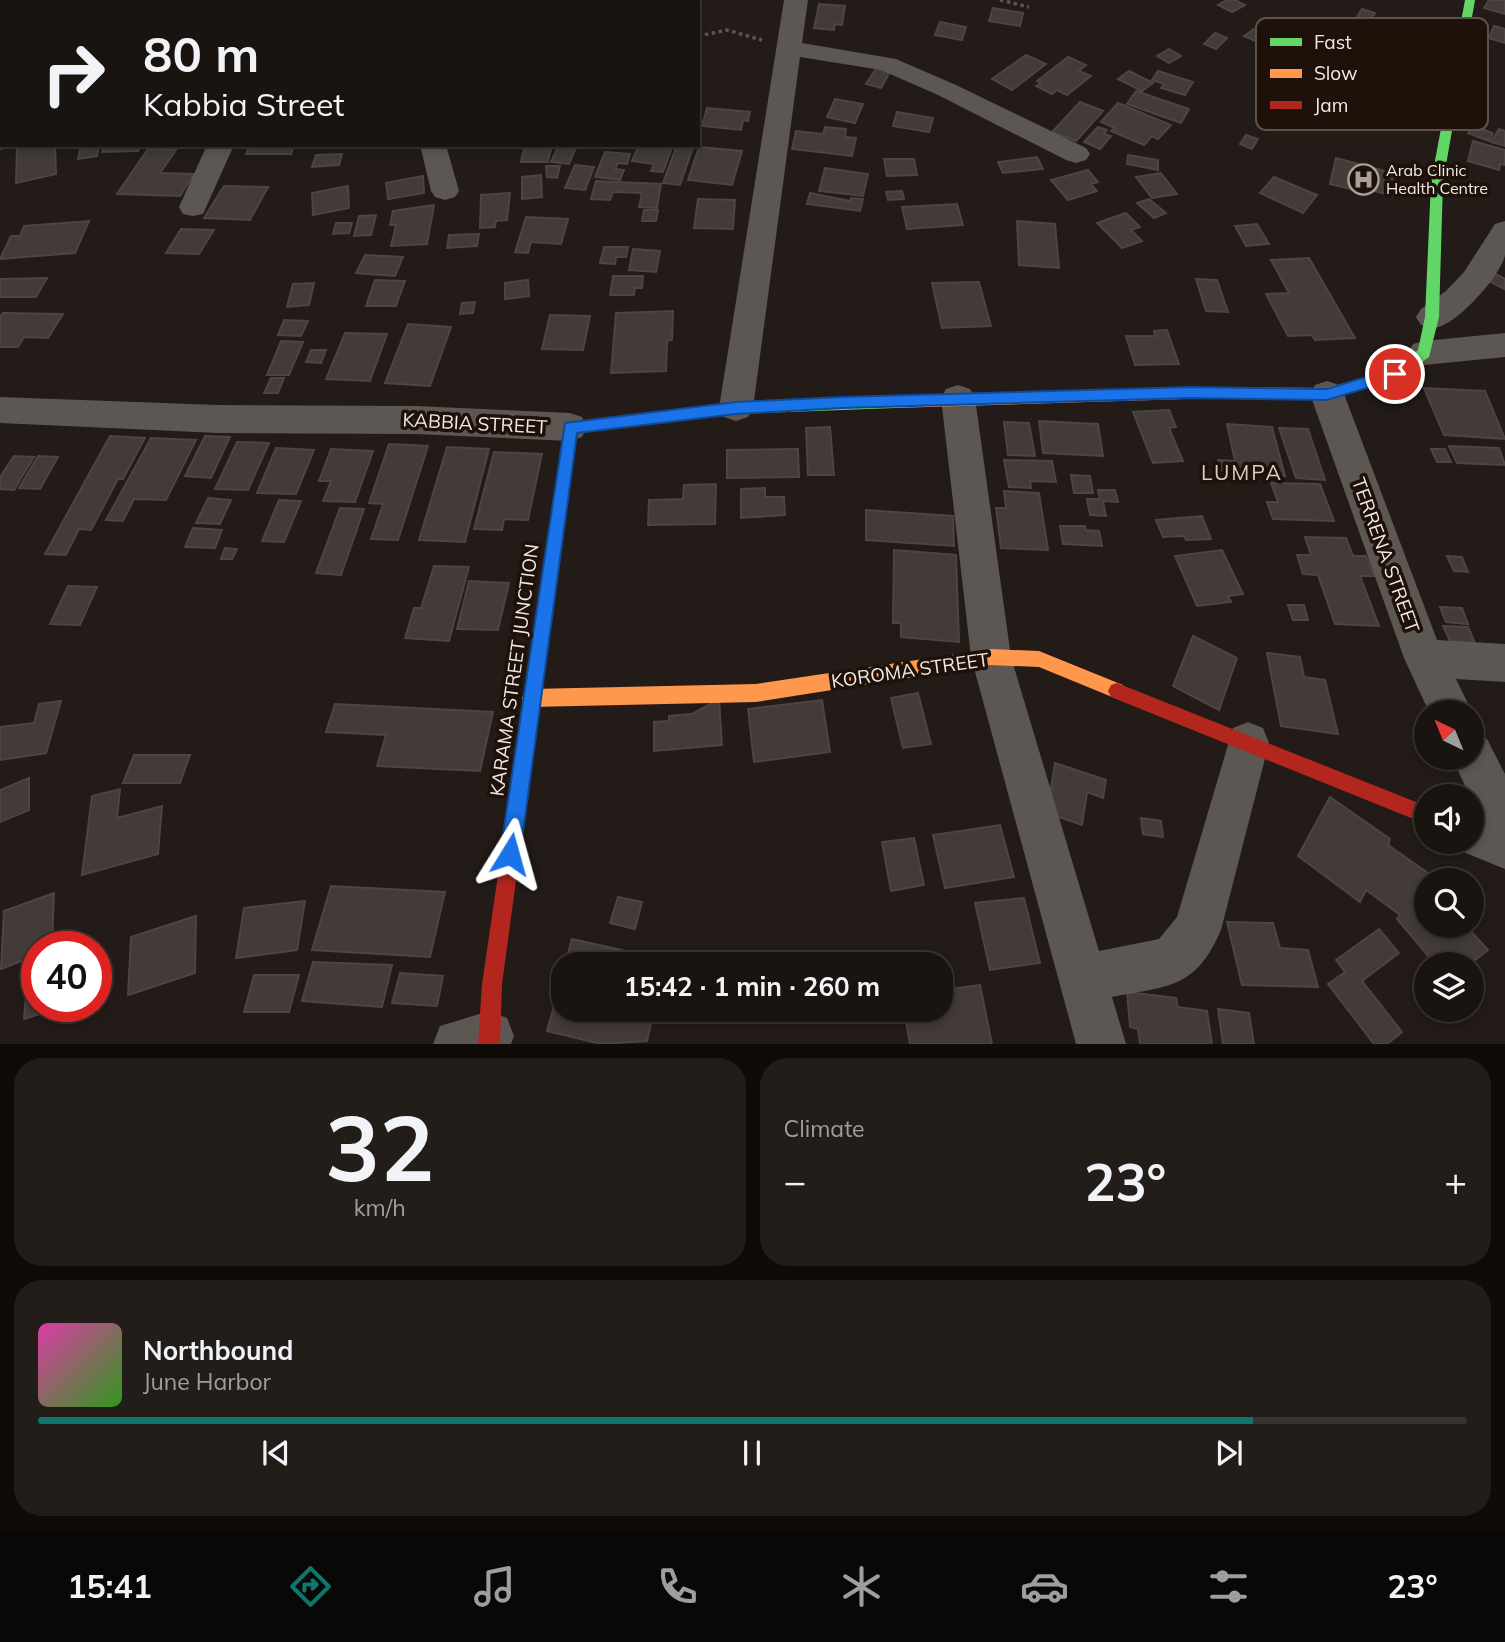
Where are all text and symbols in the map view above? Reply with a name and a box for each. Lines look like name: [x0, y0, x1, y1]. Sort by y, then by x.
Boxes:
legend: [1256, 18, 1488, 130]
text: 80 m: [143, 23, 259, 84]
icon: right: [28, 28, 119, 119]
text: Fast: [1314, 30, 1352, 54]
text: Slow: [1314, 61, 1358, 85]
text: Kabbia Street: [143, 84, 345, 124]
text: Jam: [1314, 93, 1348, 117]
place label: Arab Clinic Health Centre: [1386, 160, 1488, 198]
hospital icon: Arab Clinic Health Centre: [1346, 162, 1380, 196]
pin: [1365, 344, 1425, 404]
icon: arrive: [1376, 355, 1414, 393]
street label: KABBIA STREET: [402, 407, 549, 439]
district label: LUMPA: [1201, 459, 1283, 485]
street label: TERRENA STREET: [1347, 474, 1425, 636]
street label: KARAMA STREET JUNCTION: [484, 542, 544, 798]
street label: KOROMA STREET: [830, 647, 991, 693]
north arrow: [1414, 700, 1484, 770]
map controls: [1414, 700, 1484, 1022]
button: sound: [1414, 784, 1484, 854]
position arrow: [473, 817, 547, 891]
button: search: [1414, 868, 1484, 938]
speed limit sign: 40: [21, 931, 112, 1022]
button: layers: [1414, 952, 1484, 1022]
text: 15:42 · 1 min · 260 m: [624, 970, 880, 1003]
text: 32: [325, 1090, 434, 1204]
text: Climate: [784, 1114, 865, 1143]
text: 23°: [1084, 1149, 1166, 1214]
text: −: [784, 1157, 806, 1205]
text: +: [1444, 1157, 1467, 1205]
text: km/h: [354, 1193, 406, 1222]
text: Northbound: [143, 1334, 293, 1367]
text: June Harbor: [143, 1367, 271, 1396]
icon: previous: [257, 1434, 295, 1472]
icon: pause: [733, 1434, 771, 1472]
icon: next: [1210, 1434, 1248, 1472]
icon: directions: [286, 1562, 335, 1611]
icon: music: [470, 1562, 519, 1611]
icon: phone: [653, 1562, 702, 1611]
icon: climate: [837, 1562, 886, 1611]
icon: car: [1020, 1562, 1069, 1611]
icon: filters: [1204, 1562, 1253, 1611]
text: 15:41: [67, 1566, 152, 1606]
text: 23°: [1387, 1566, 1438, 1606]

